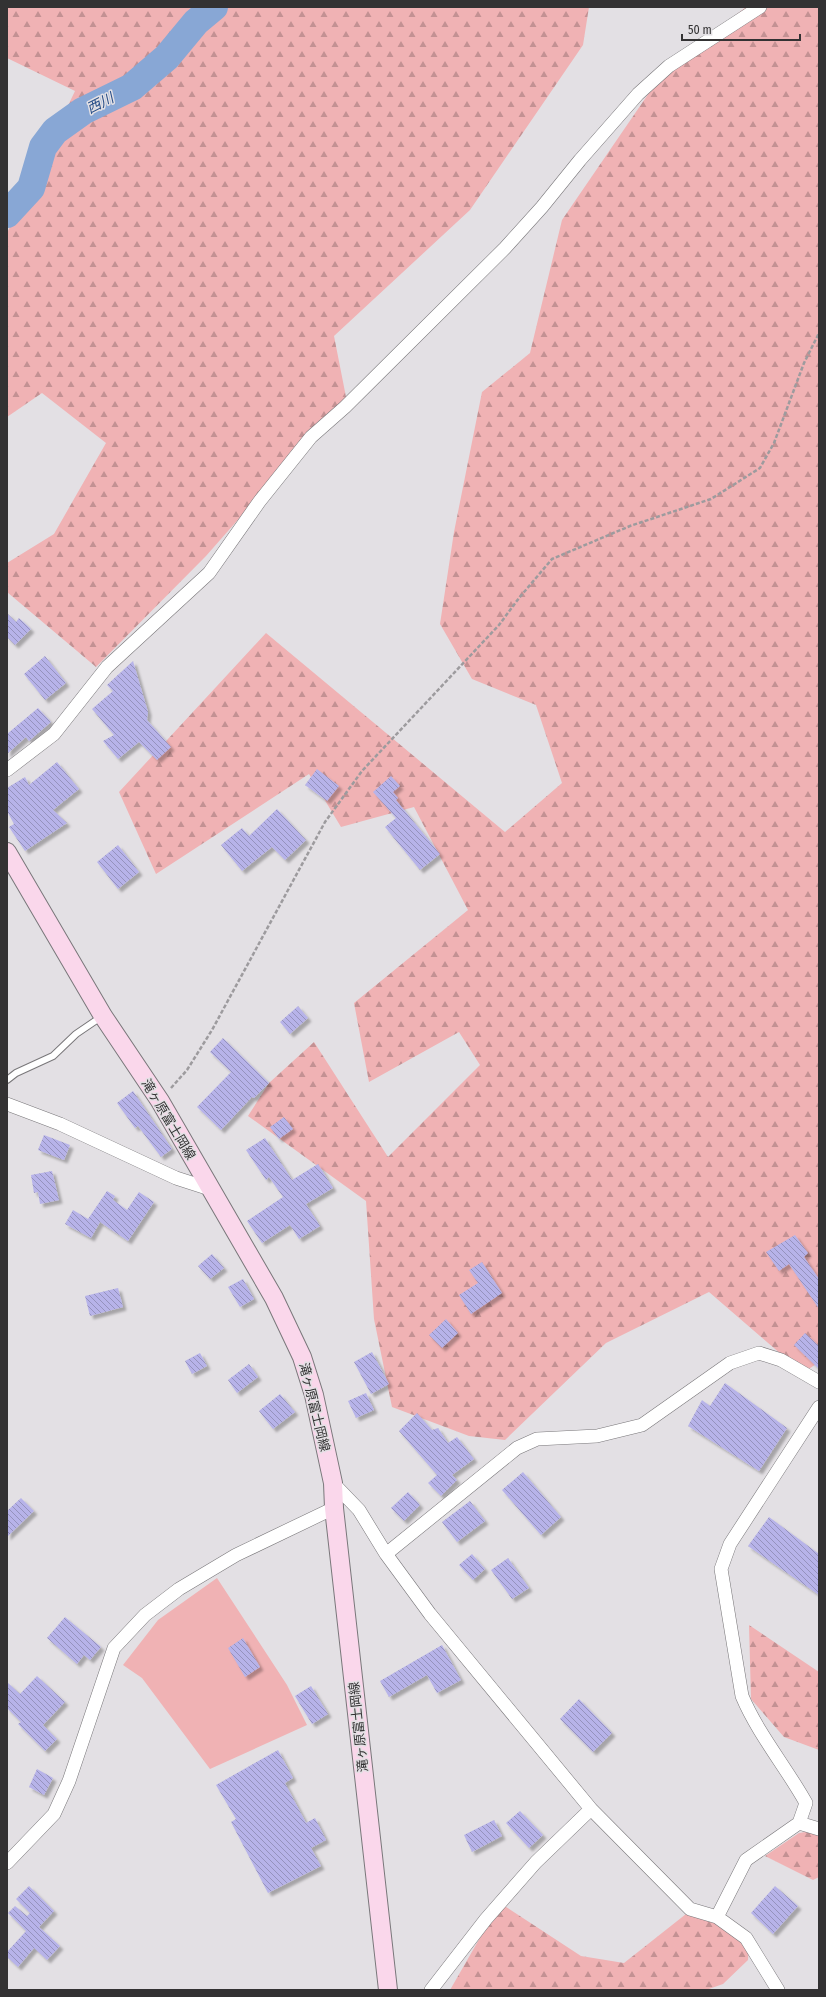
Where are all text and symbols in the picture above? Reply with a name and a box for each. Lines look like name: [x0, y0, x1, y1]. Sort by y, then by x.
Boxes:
scale bar: [682, 16, 800, 42]
text: 50 m: [688, 23, 712, 37]
water label: 西川: [84, 89, 118, 117]
street label: 滝ヶ原富士岡線: [139, 1076, 198, 1162]
street label: 滝ヶ原富士岡線: [296, 1361, 333, 1453]
street label: 滝ヶ原富士岡線: [346, 1681, 371, 1773]

